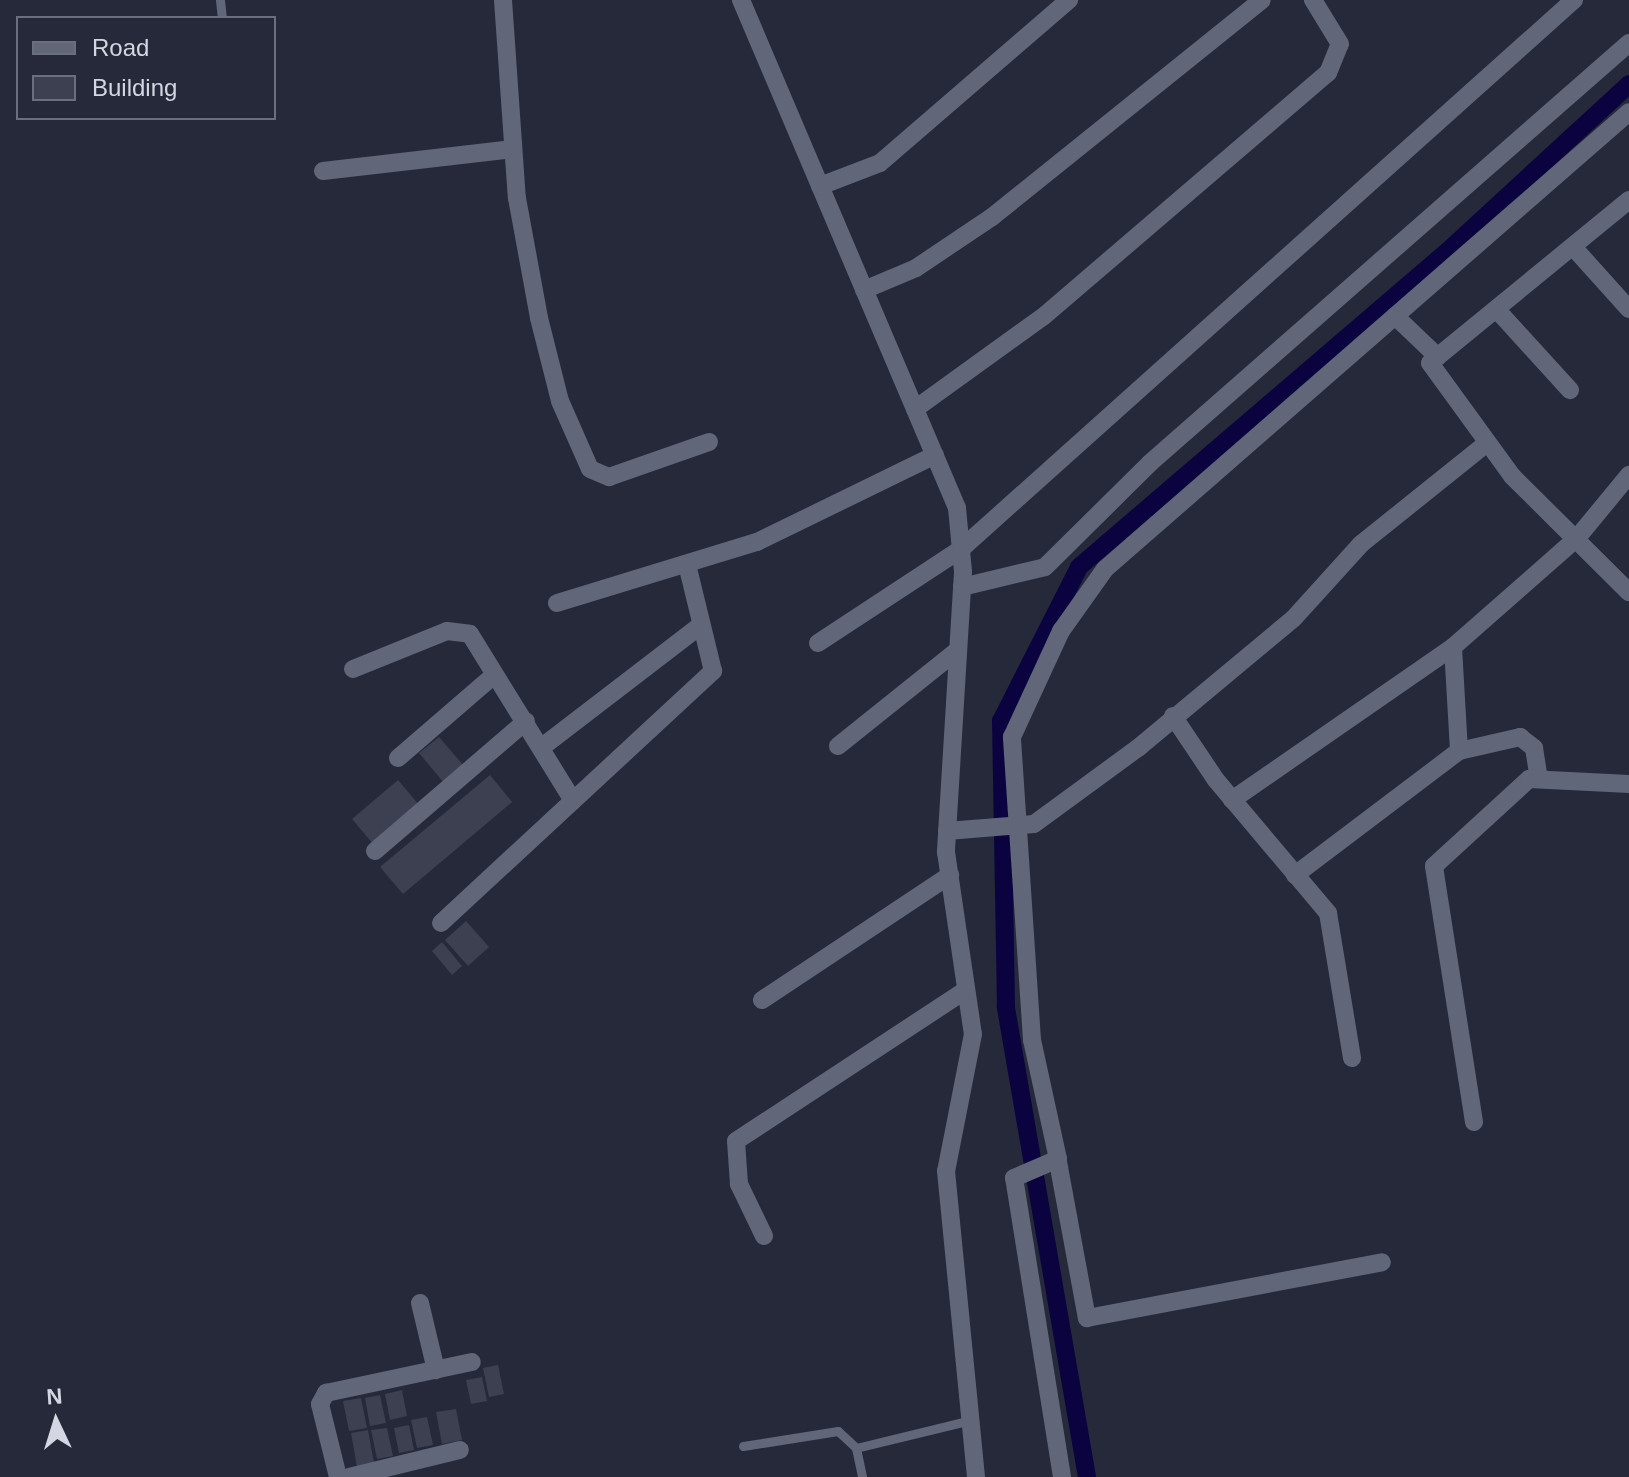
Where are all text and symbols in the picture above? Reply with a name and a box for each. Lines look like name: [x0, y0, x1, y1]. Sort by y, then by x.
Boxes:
legend: [16, 16, 276, 120]
text: Road: [92, 34, 149, 61]
text: Building: [92, 74, 177, 101]
north arrow: [16, 1381, 96, 1461]
text: N: [45, 1384, 63, 1410]

